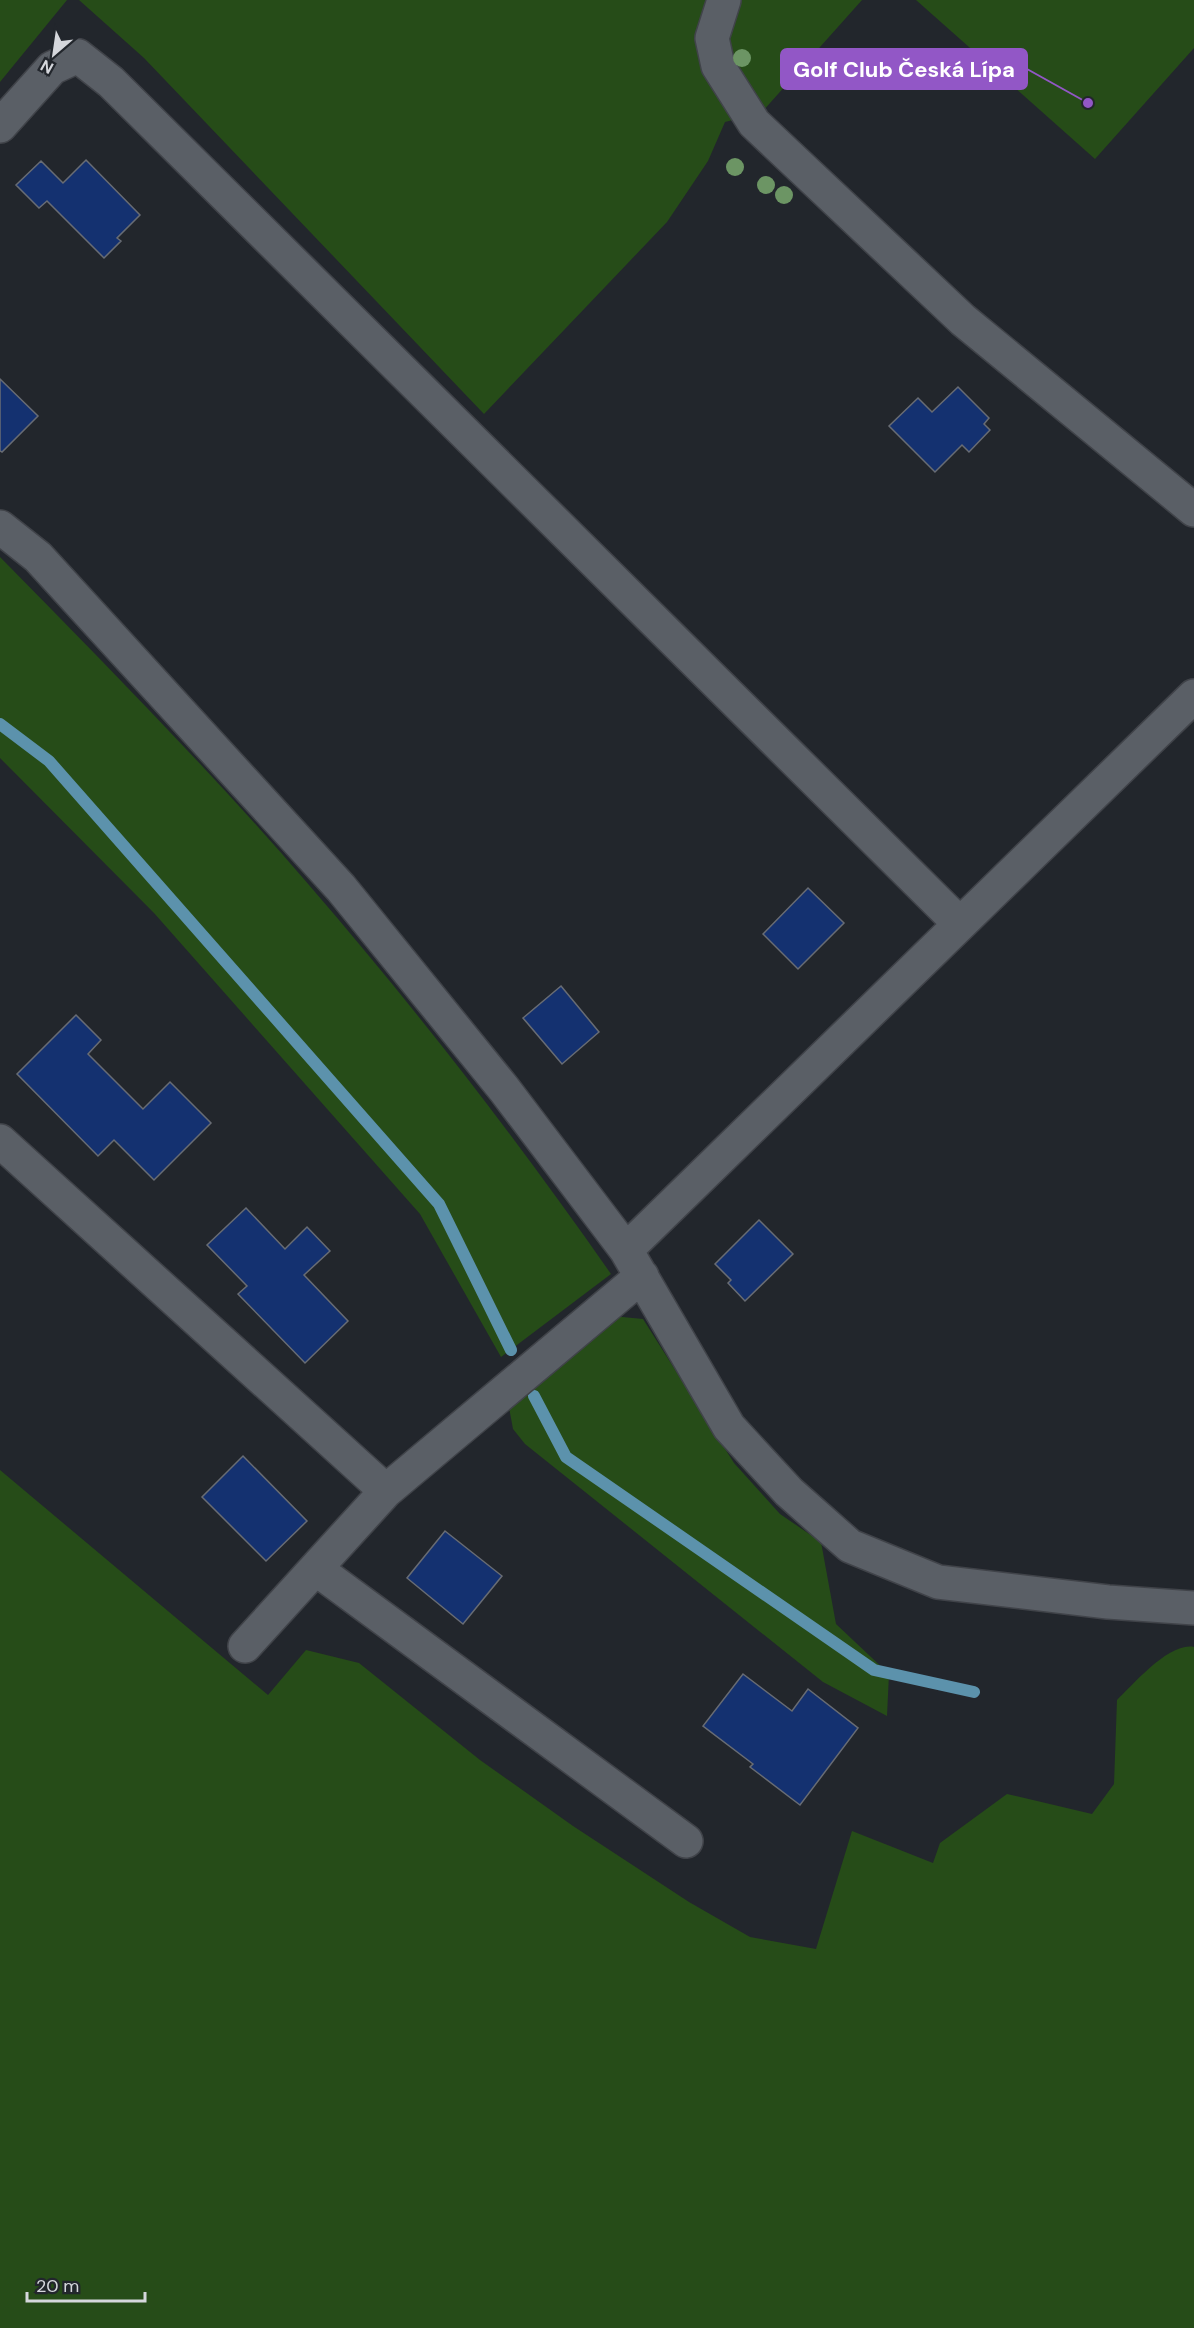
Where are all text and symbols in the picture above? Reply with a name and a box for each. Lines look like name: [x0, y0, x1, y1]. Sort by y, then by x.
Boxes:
north arrow: [24, 24, 84, 84]
callout: Golf Club Česká Lípa: [781, 49, 1027, 89]
text: N: [37, 55, 57, 79]
text: Golf Club Česká Lípa: [793, 55, 1015, 84]
scale bar: [27, 2265, 146, 2303]
text: 20 m: [36, 2274, 79, 2298]

